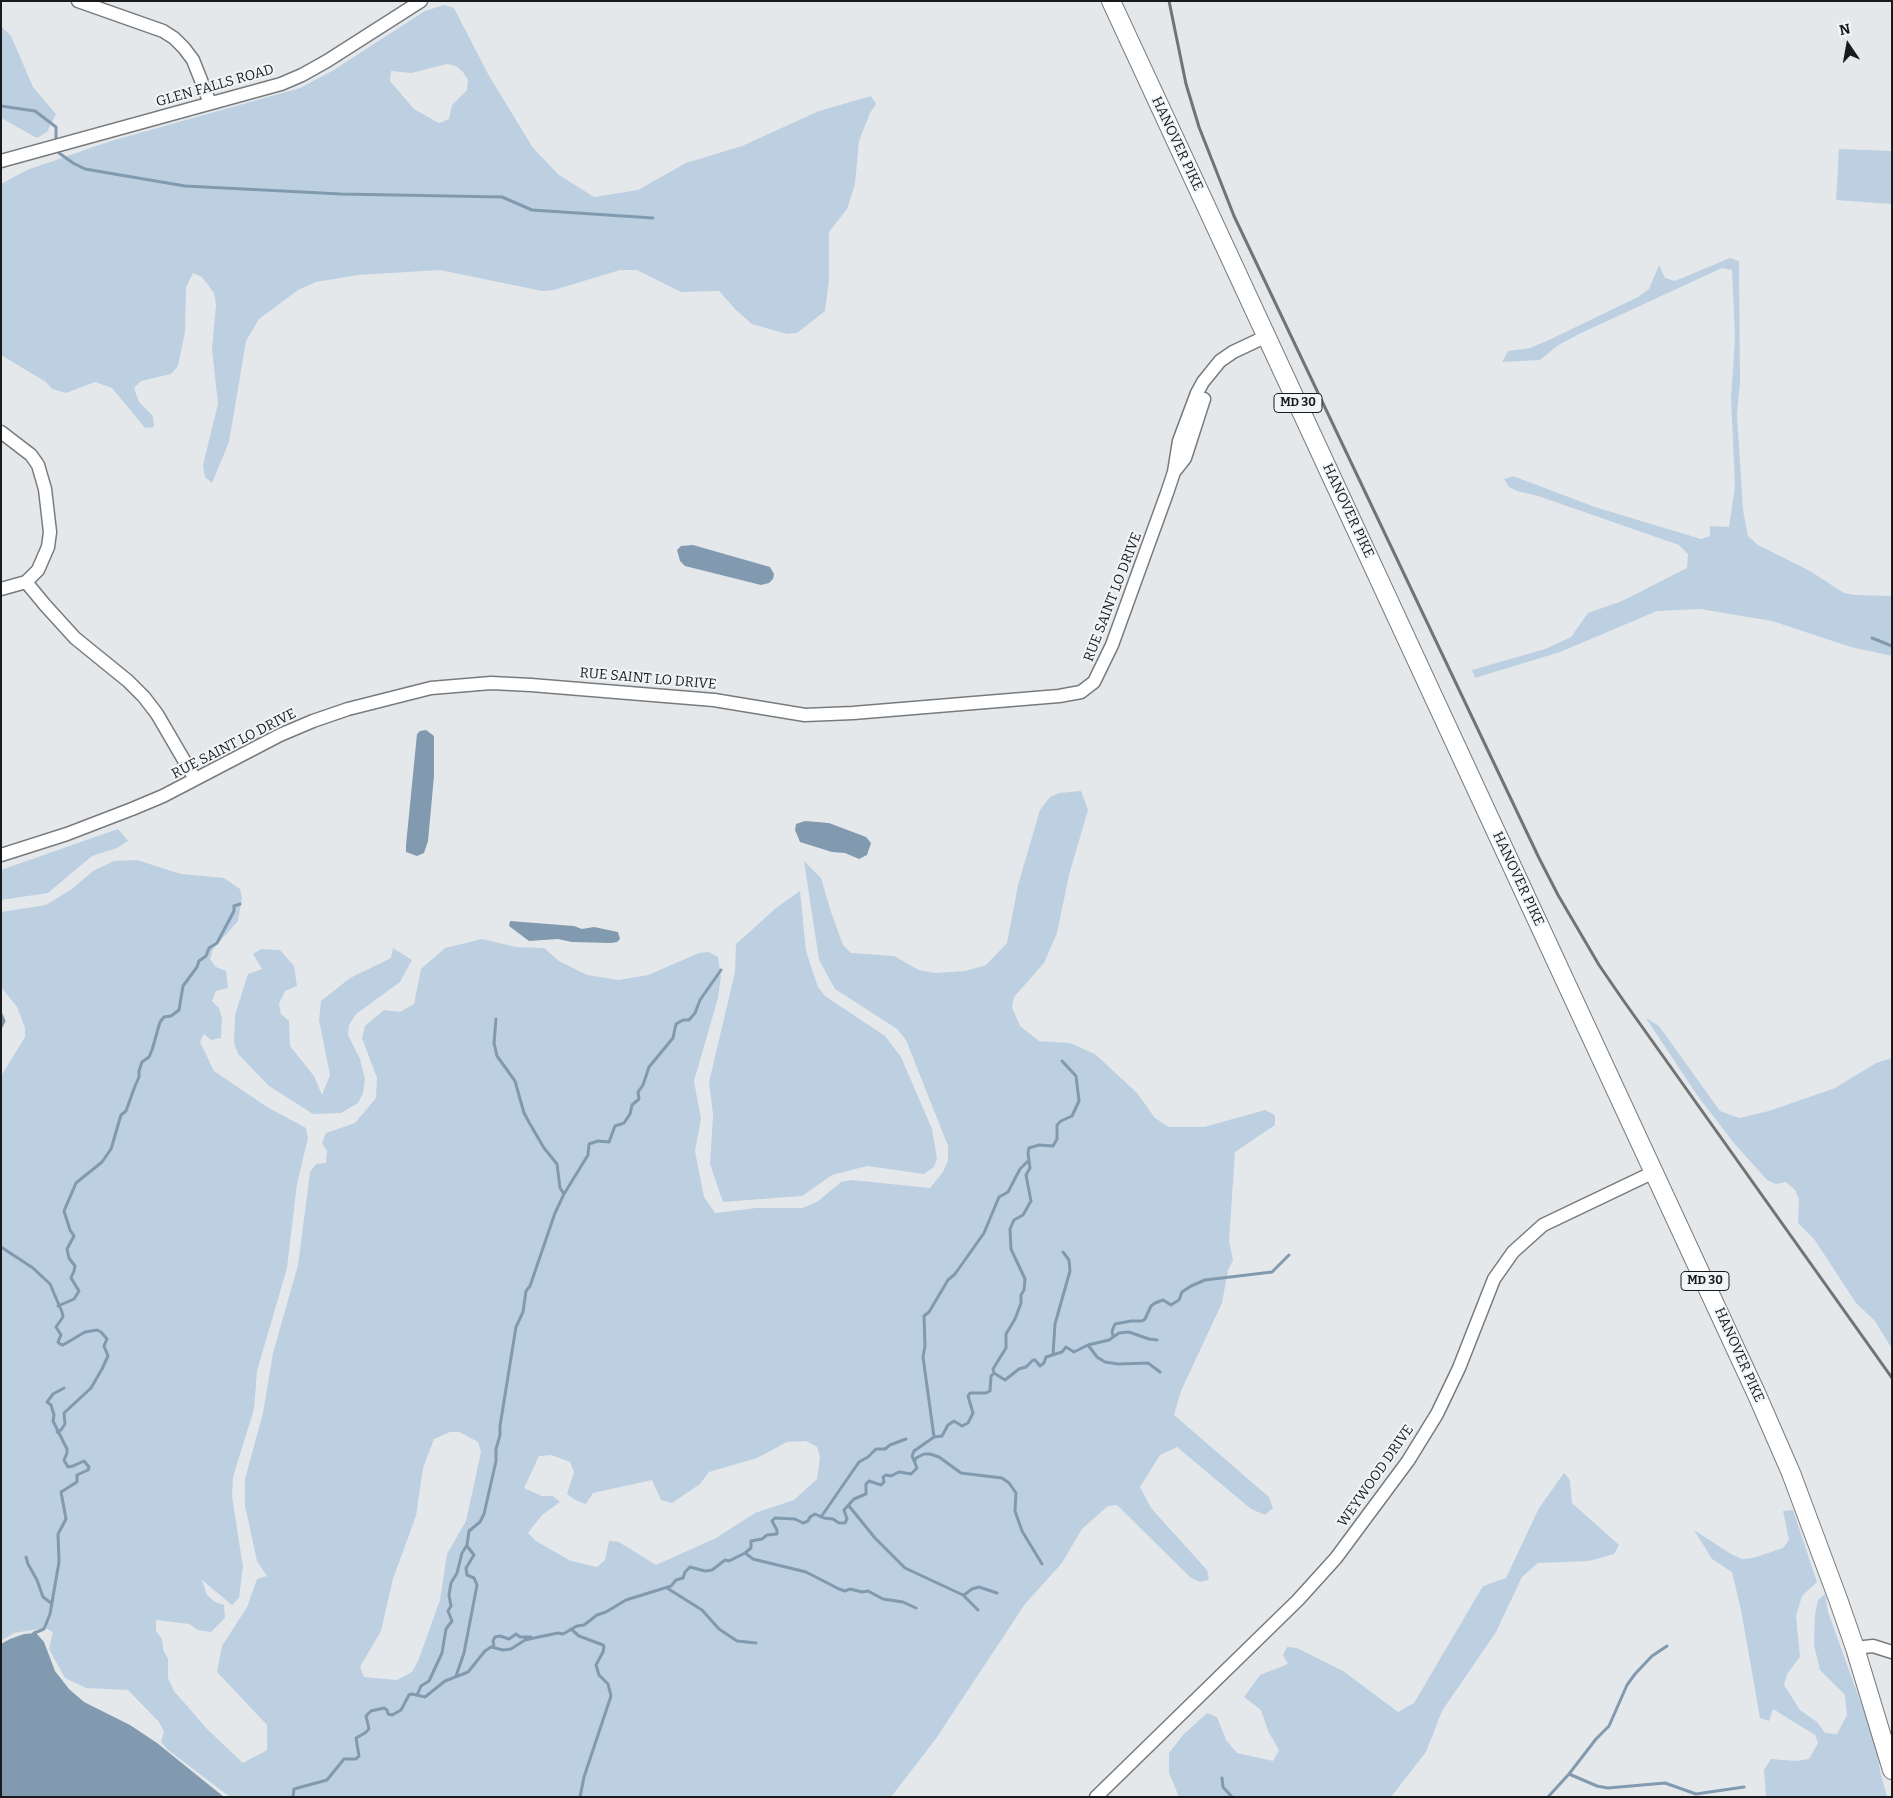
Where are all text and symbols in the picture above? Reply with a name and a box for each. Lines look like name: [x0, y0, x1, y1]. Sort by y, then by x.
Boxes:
north arrow: [1823, 20, 1873, 70]
text: N: [1838, 20, 1852, 39]
street label: GLEN FALLS ROAD: [154, 61, 276, 111]
street label: HANOVER PIKE: [1148, 94, 1206, 194]
road number: MD 30: [1274, 393, 1322, 412]
street label: HANOVER PIKE: [1319, 461, 1377, 561]
street label: RUE SAINT LO DRIVE: [1081, 530, 1145, 664]
street label: RUE SAINT LO DRIVE: [579, 665, 717, 693]
street label: RUE SAINT LO DRIVE: [169, 705, 299, 783]
street label: HANOVER PIKE: [1489, 829, 1547, 929]
road number: MD 30: [1681, 1272, 1729, 1290]
street label: HANOVER PIKE: [1711, 1305, 1767, 1405]
street label: WEYWOOD DRIVE: [1334, 1422, 1418, 1530]

